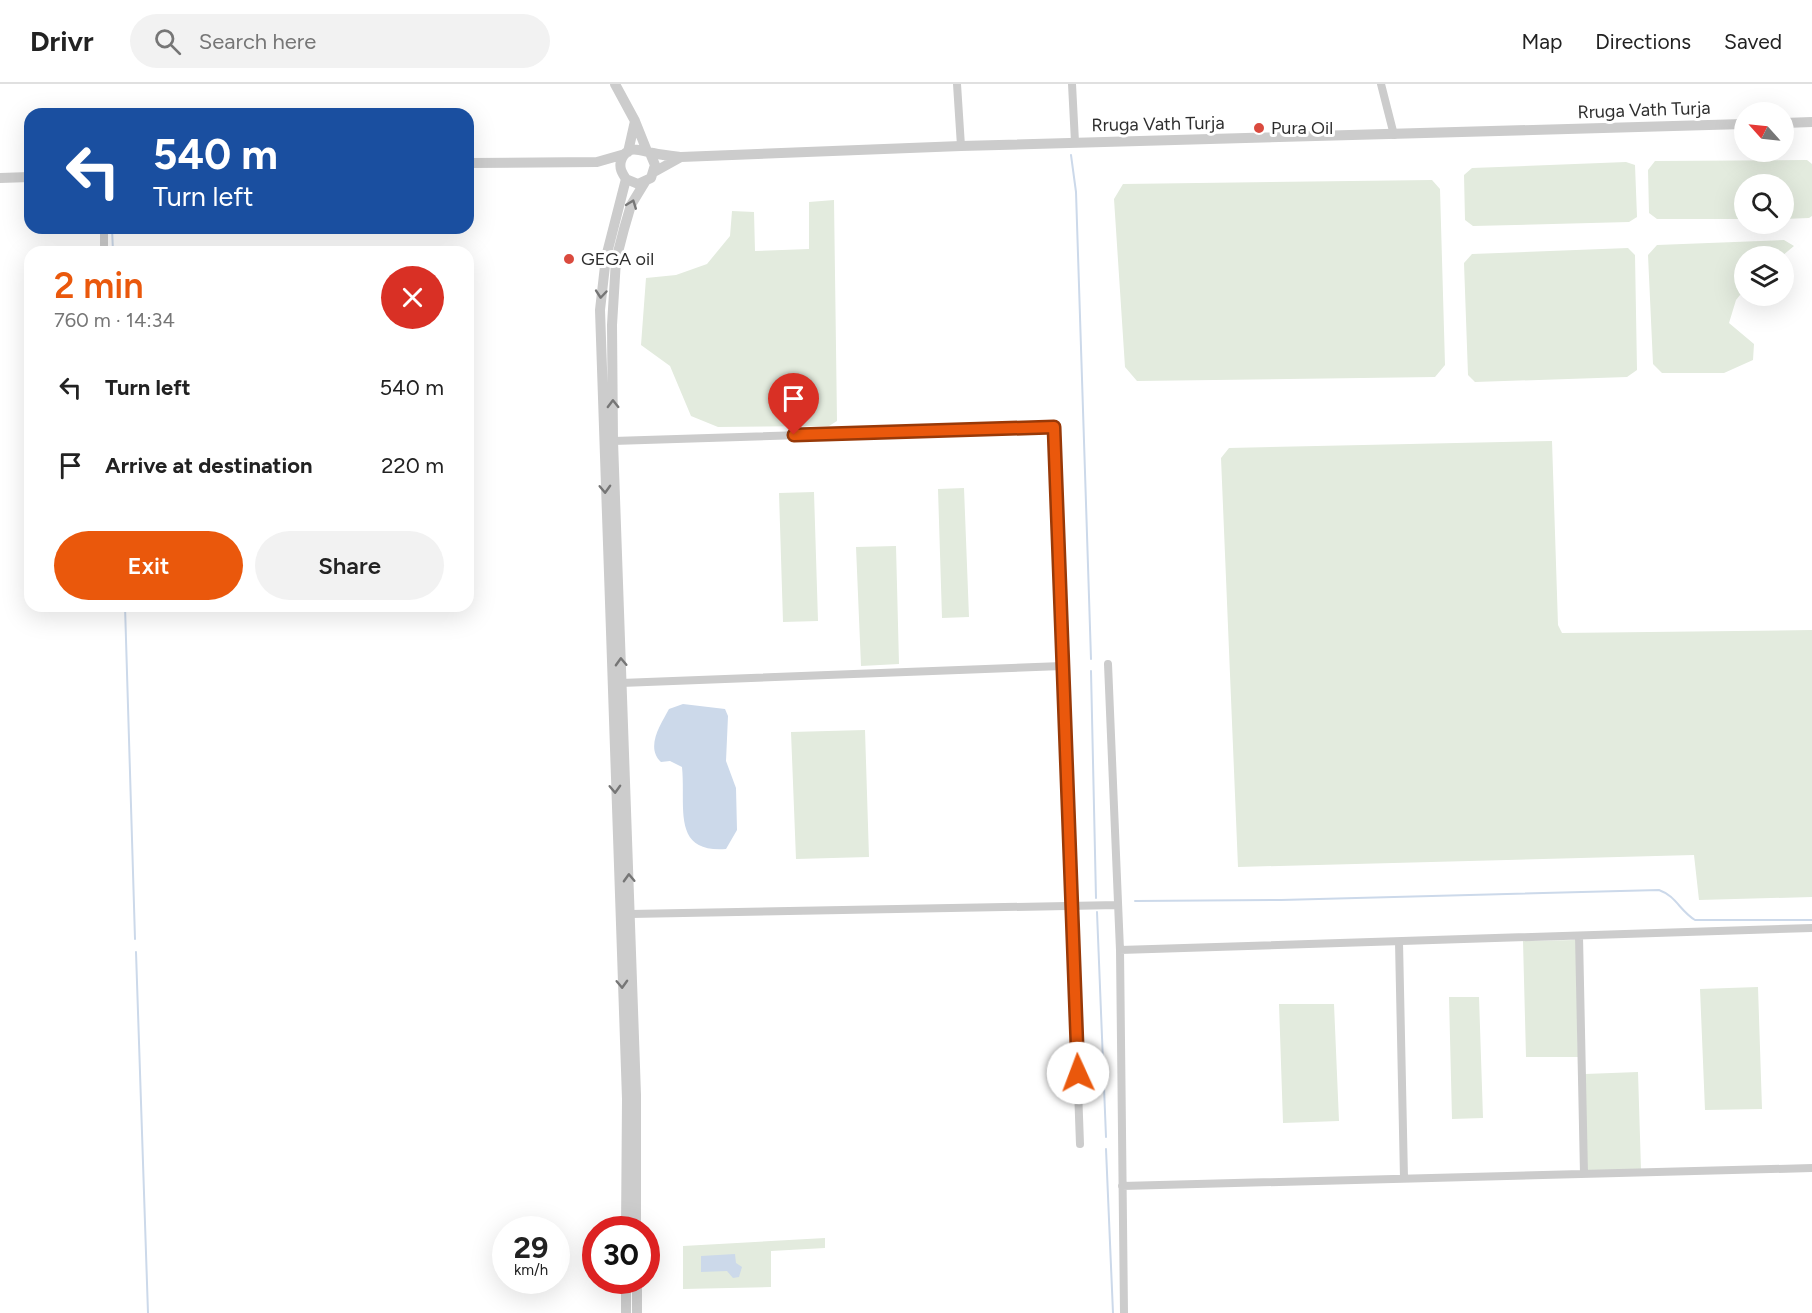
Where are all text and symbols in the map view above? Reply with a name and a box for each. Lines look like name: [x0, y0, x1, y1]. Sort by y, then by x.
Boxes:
search box: [130, 14, 550, 68]
text: Drivr: [30, 24, 94, 58]
icon: search: [151, 25, 184, 58]
text: Search here: [199, 28, 316, 55]
text: Map: [1521, 29, 1562, 54]
text: Directions: [1595, 29, 1691, 54]
text: Saved: [1724, 29, 1782, 54]
street label: Rruga Vath Turja: [1577, 97, 1711, 123]
north arrow: [1734, 102, 1794, 162]
map controls: [1734, 102, 1794, 306]
street label: Rruga Vath Turja: [1091, 112, 1225, 136]
place label: Pura Oil: [1271, 117, 1333, 139]
marker: Pura Oil: [1252, 121, 1266, 135]
text: 540 m: [153, 129, 278, 180]
icon: left: [54, 132, 132, 210]
button: search: [1734, 174, 1794, 234]
text: Turn left: [153, 180, 253, 213]
one-way arrow: [625, 199, 637, 210]
button: layers: [1734, 246, 1794, 306]
place label: GEGA oil: [581, 248, 654, 270]
marker: GEGA oil: [562, 252, 576, 266]
text: 2 min: [54, 264, 144, 307]
button: close: [381, 266, 444, 329]
one-way arrow: [595, 289, 608, 299]
text: 760 m · 14:34: [54, 308, 175, 332]
icon: left: [54, 371, 87, 404]
pin: [768, 373, 819, 435]
text: Turn left: [105, 374, 191, 401]
text: 540 m: [379, 374, 444, 401]
icon: arrive: [777, 382, 810, 415]
one-way arrow: [606, 399, 619, 408]
icon: arrive: [54, 449, 87, 482]
text: Arrive at destination: [105, 452, 313, 479]
text: 220 m: [381, 452, 444, 479]
one-way arrow: [598, 484, 611, 493]
button: Exit: [54, 531, 243, 600]
button: Share: [255, 531, 444, 600]
one-way arrow: [614, 657, 627, 666]
one-way arrow: [609, 784, 622, 793]
one-way arrow: [622, 873, 635, 882]
one-way arrow: [616, 979, 628, 988]
position arrow: [1046, 1041, 1110, 1105]
speed limit sign: 30: [582, 1216, 660, 1294]
text: 29: [514, 1229, 548, 1266]
text: km/h: [514, 1261, 548, 1279]

